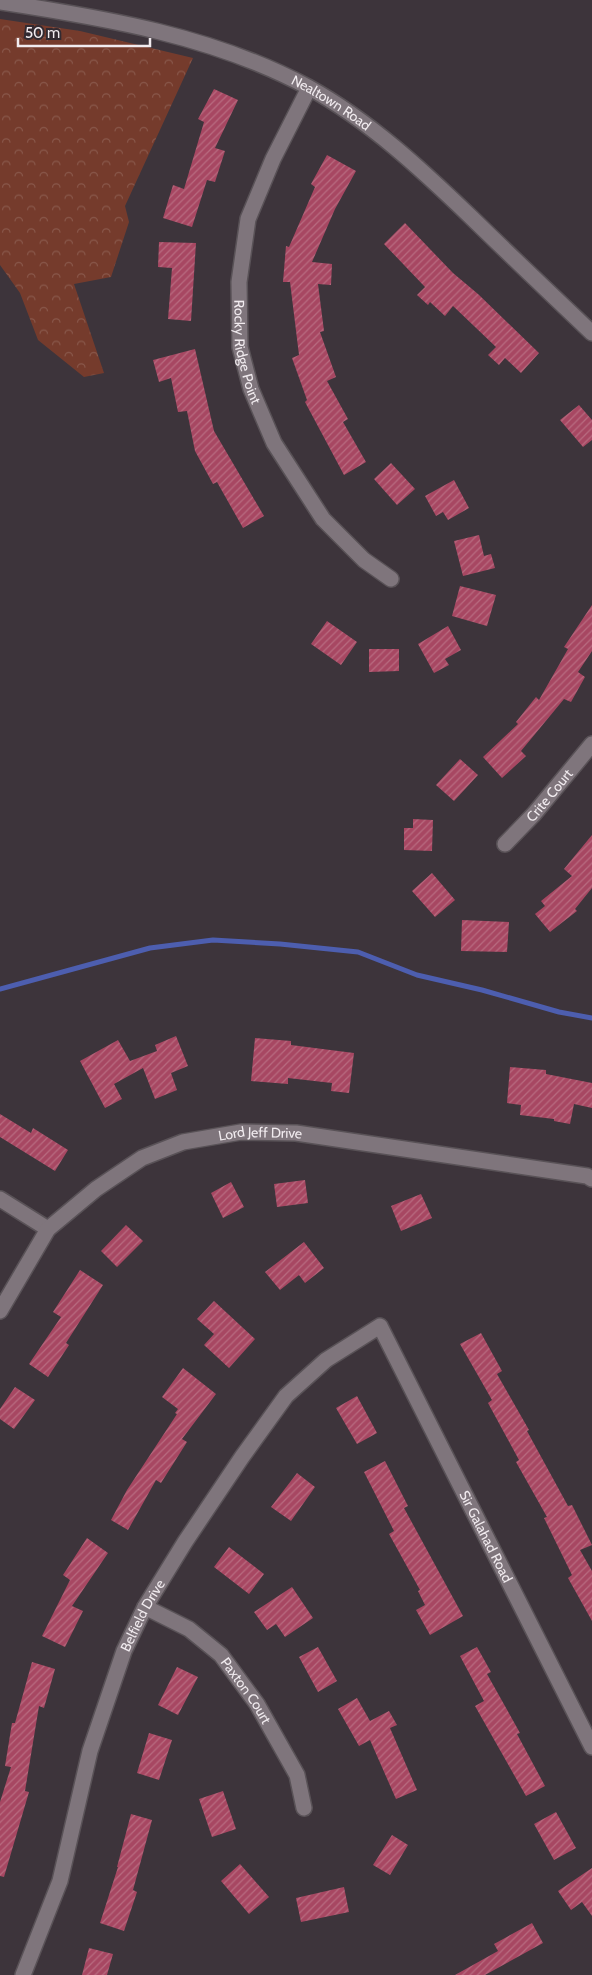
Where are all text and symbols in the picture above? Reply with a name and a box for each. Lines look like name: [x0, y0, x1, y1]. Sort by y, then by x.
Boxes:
scale bar: [18, 15, 150, 47]
text: 50 m: [25, 24, 60, 42]
street label: Nealtown Road: [288, 71, 375, 134]
street label: Rocky Ridge Point: [230, 300, 265, 407]
street label: Crite Court: [522, 765, 577, 826]
street label: Lord Jeff Drive: [217, 1123, 303, 1145]
street label: Sir Galahad Road: [455, 1488, 517, 1585]
street label: Belfield Drive: [116, 1576, 169, 1655]
street label: Paxton Court: [217, 1654, 275, 1727]

